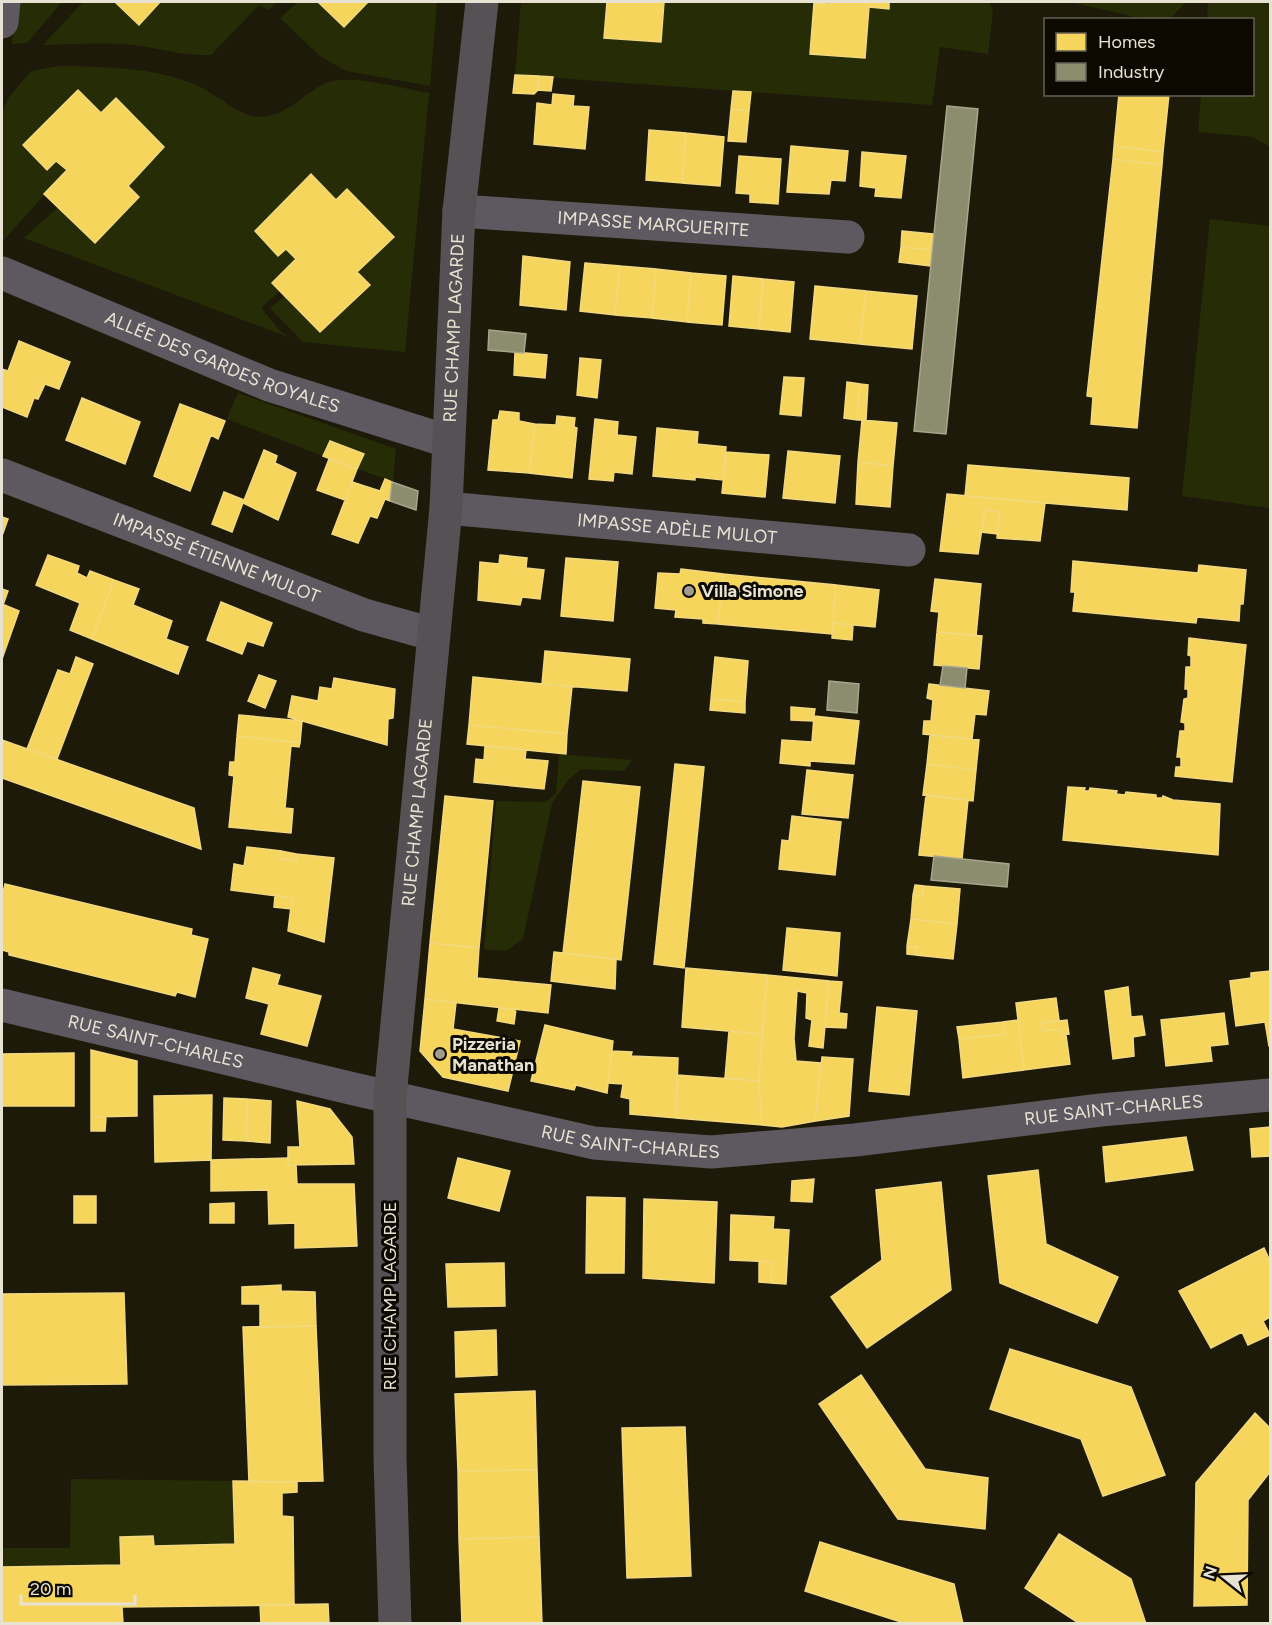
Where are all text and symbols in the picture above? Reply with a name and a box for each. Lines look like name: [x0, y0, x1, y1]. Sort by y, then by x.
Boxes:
legend: [1044, 18, 1254, 96]
text: Homes: [1098, 31, 1156, 53]
text: Industry: [1098, 61, 1165, 83]
street label: IMPASSE MARGUERITE: [557, 207, 750, 241]
street label: RUE CHAMP LAGARDE: [439, 233, 469, 423]
street label: ALLÉE DES GARDES ROYALES: [102, 307, 342, 418]
street label: IMPASSE ÉTIENNE MULOT: [110, 508, 323, 608]
street label: IMPASSE ADÈLE MULOT: [576, 509, 778, 549]
place label: Villa Simone: [701, 580, 803, 602]
marker: Villa Simone: [682, 584, 696, 598]
street label: RUE CHAMP LAGARDE: [397, 717, 437, 908]
street label: RUE SAINT-CHARLES: [66, 1010, 246, 1073]
place label: Pizzeria Manathan: [452, 1033, 534, 1076]
marker: Pizzeria Manathan: [433, 1047, 447, 1061]
street label: RUE SAINT-CHARLES: [1023, 1090, 1204, 1130]
street label: RUE SAINT-CHARLES: [539, 1120, 721, 1163]
street label: RUE CHAMP LAGARDE: [379, 1201, 401, 1391]
north arrow: [1194, 1547, 1254, 1607]
text: N: [1199, 1564, 1221, 1581]
scale bar: [21, 1568, 135, 1606]
text: 20 m: [30, 1578, 71, 1600]

